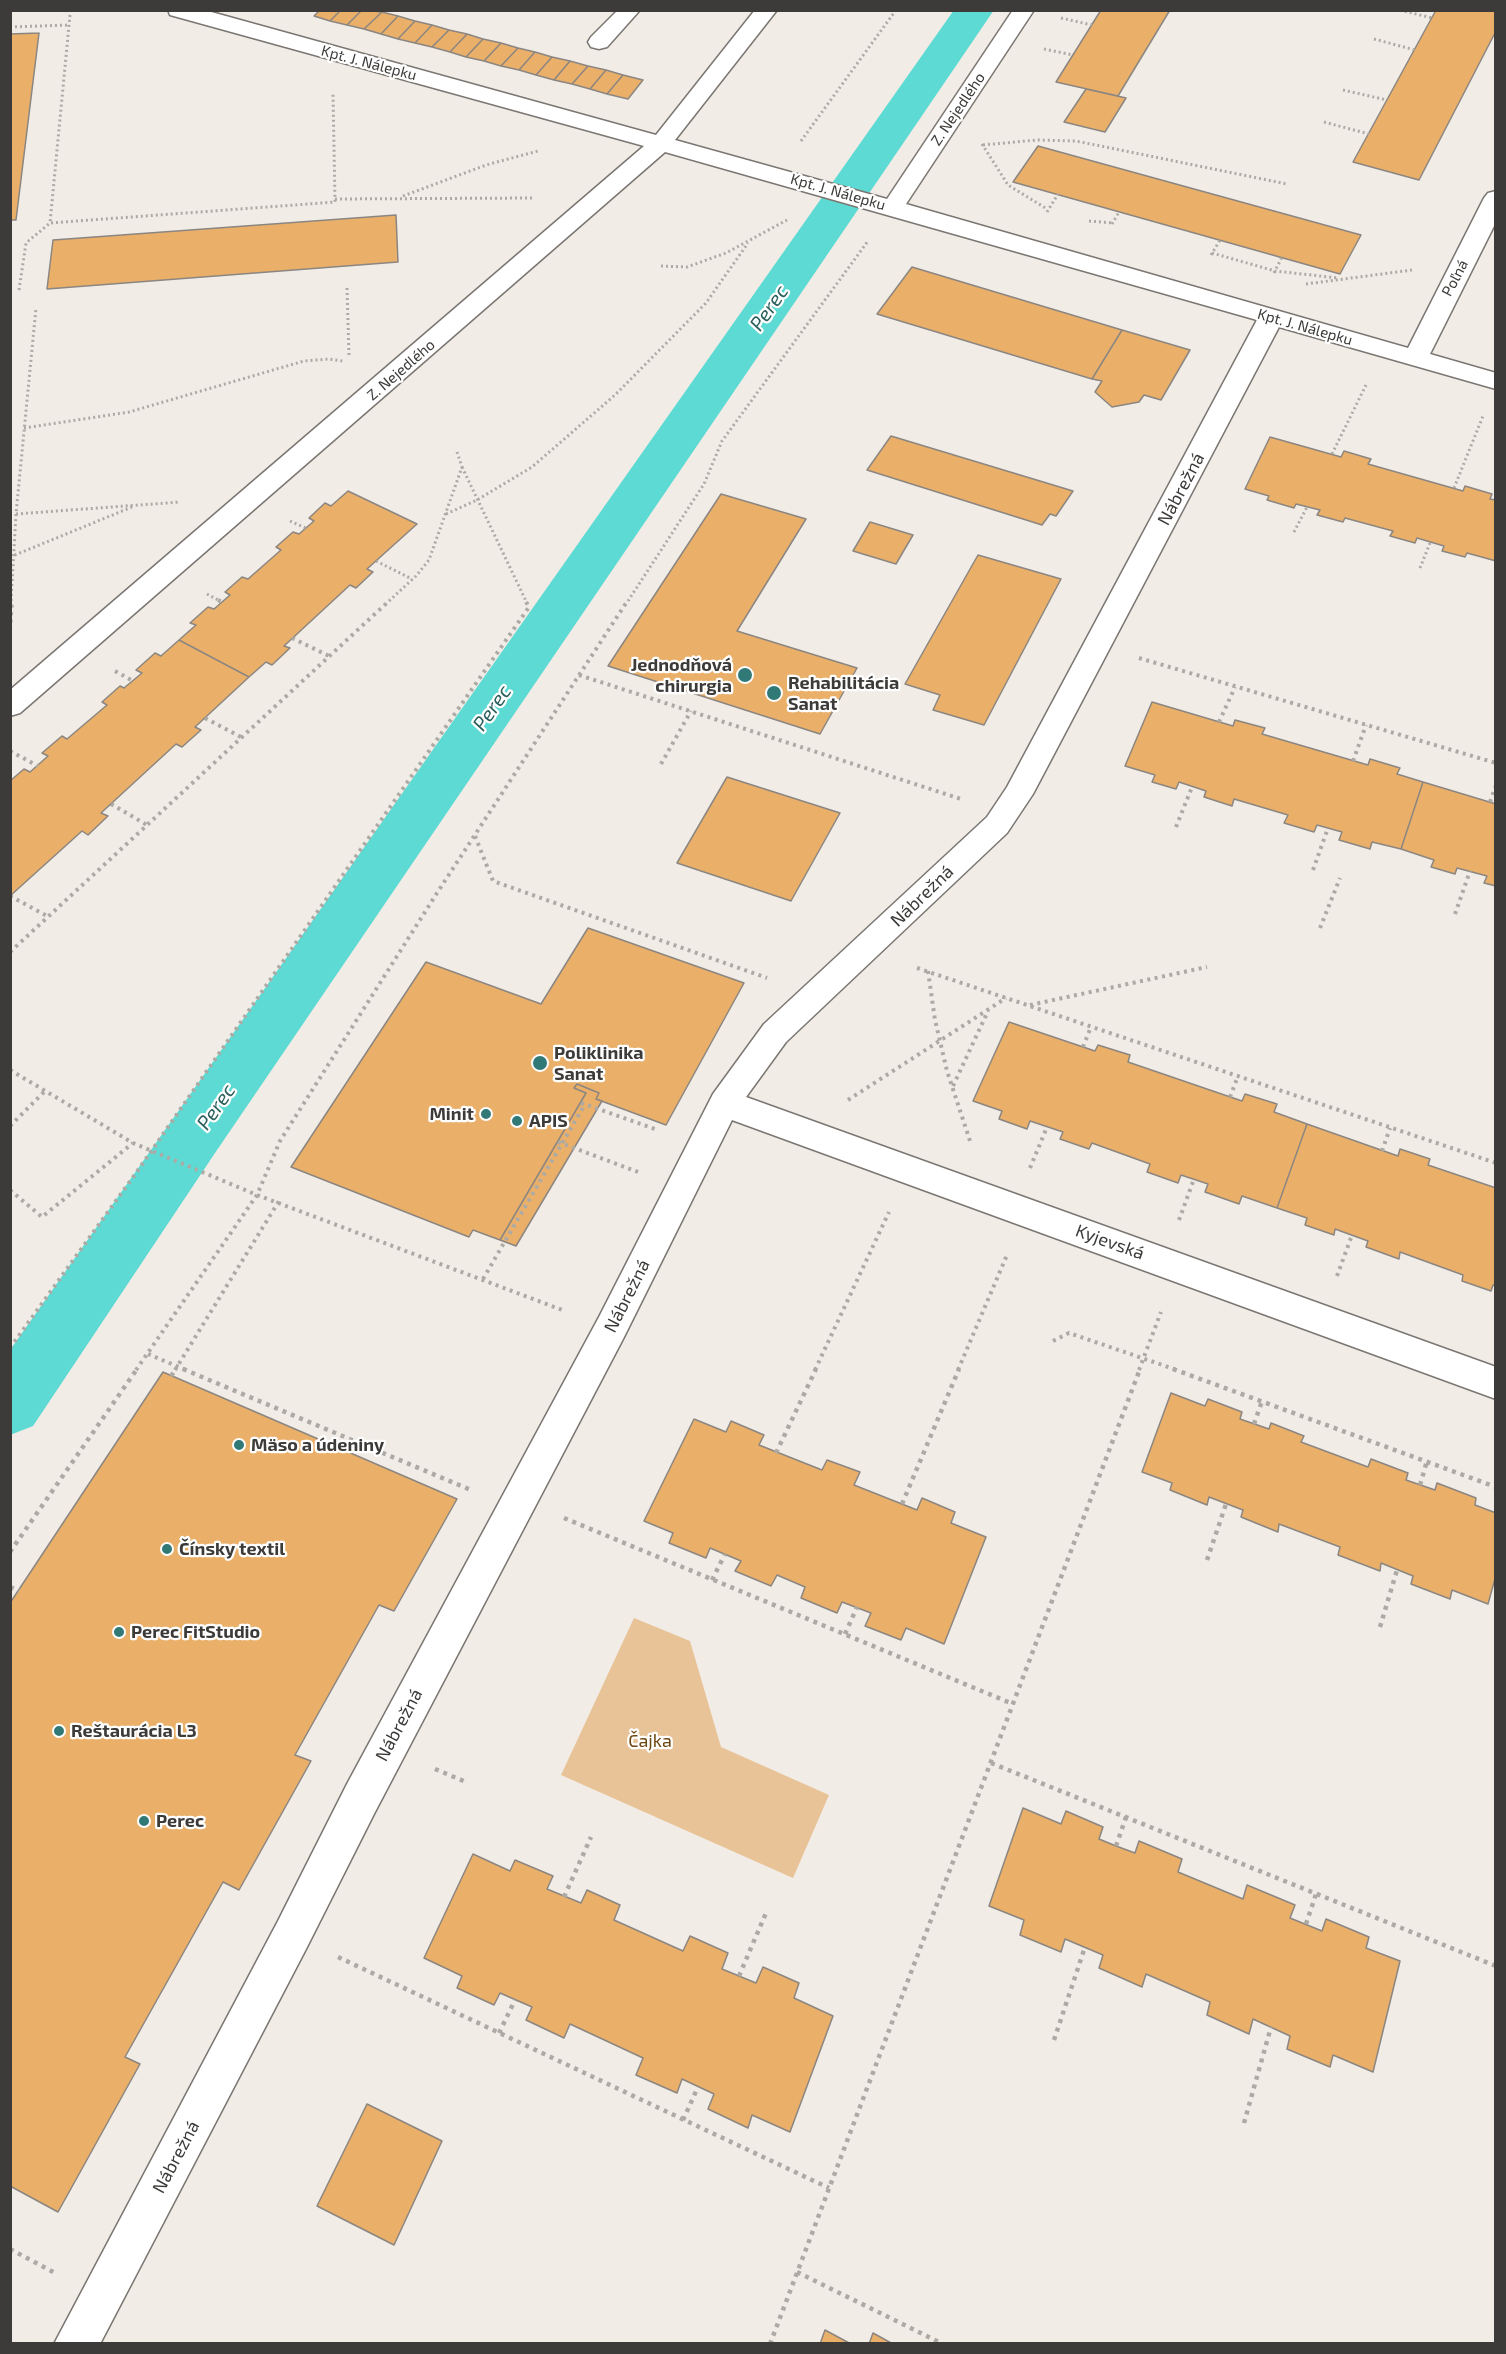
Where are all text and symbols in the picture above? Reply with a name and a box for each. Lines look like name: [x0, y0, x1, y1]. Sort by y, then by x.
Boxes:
street label: Kpt. J. Nálepku: [319, 42, 419, 84]
street label: Z. Nejedlého: [927, 69, 989, 149]
street label: Kpt. J. Nálepku: [788, 170, 888, 214]
street label: Poľná: [1438, 257, 1472, 299]
water label: Perec: [745, 280, 793, 336]
street label: Kpt. J. Nálepku: [1255, 305, 1355, 349]
street label: Z. Nejedlého: [363, 336, 439, 404]
street label: Nábrežná: [1153, 449, 1209, 529]
place label: Jednodňová chirurgia: [631, 654, 732, 696]
marker: Jednodňová chirurgia: [736, 666, 754, 684]
place label: Rehabilitácia Sanat: [788, 672, 899, 714]
water label: Perec: [468, 680, 516, 736]
marker: Rehabilitácia Sanat: [765, 684, 783, 702]
street label: Nábrežná: [886, 861, 958, 931]
place label: Poliklinika Sanat: [554, 1042, 644, 1084]
marker: Poliklinika Sanat: [531, 1054, 549, 1072]
water label: Perec: [192, 1079, 240, 1135]
place label: Minit: [429, 1103, 474, 1125]
marker: Minit: [479, 1107, 493, 1121]
place label: APIS: [529, 1110, 568, 1132]
marker: APIS: [510, 1114, 524, 1128]
street label: Kyjevská: [1073, 1220, 1147, 1264]
street label: Nábrežná: [599, 1256, 655, 1336]
place label: Mäso a údeniny: [251, 1434, 384, 1456]
marker: Mäso a údeniny: [232, 1438, 246, 1452]
place label: Čínsky textil: [179, 1538, 285, 1560]
marker: Čínsky textil: [160, 1542, 174, 1556]
place label: Perec FitStudio: [131, 1621, 260, 1643]
marker: Perec FitStudio: [112, 1625, 126, 1639]
street label: Nábrežná: [371, 1685, 427, 1765]
place label: Reštaurácia L3: [71, 1720, 197, 1742]
marker: Reštaurácia L3: [52, 1724, 66, 1738]
park label: Čajka: [628, 1730, 672, 1752]
place label: Perec: [156, 1810, 204, 1832]
marker: Perec: [137, 1814, 151, 1828]
street label: Nábrežná: [148, 2117, 204, 2197]

